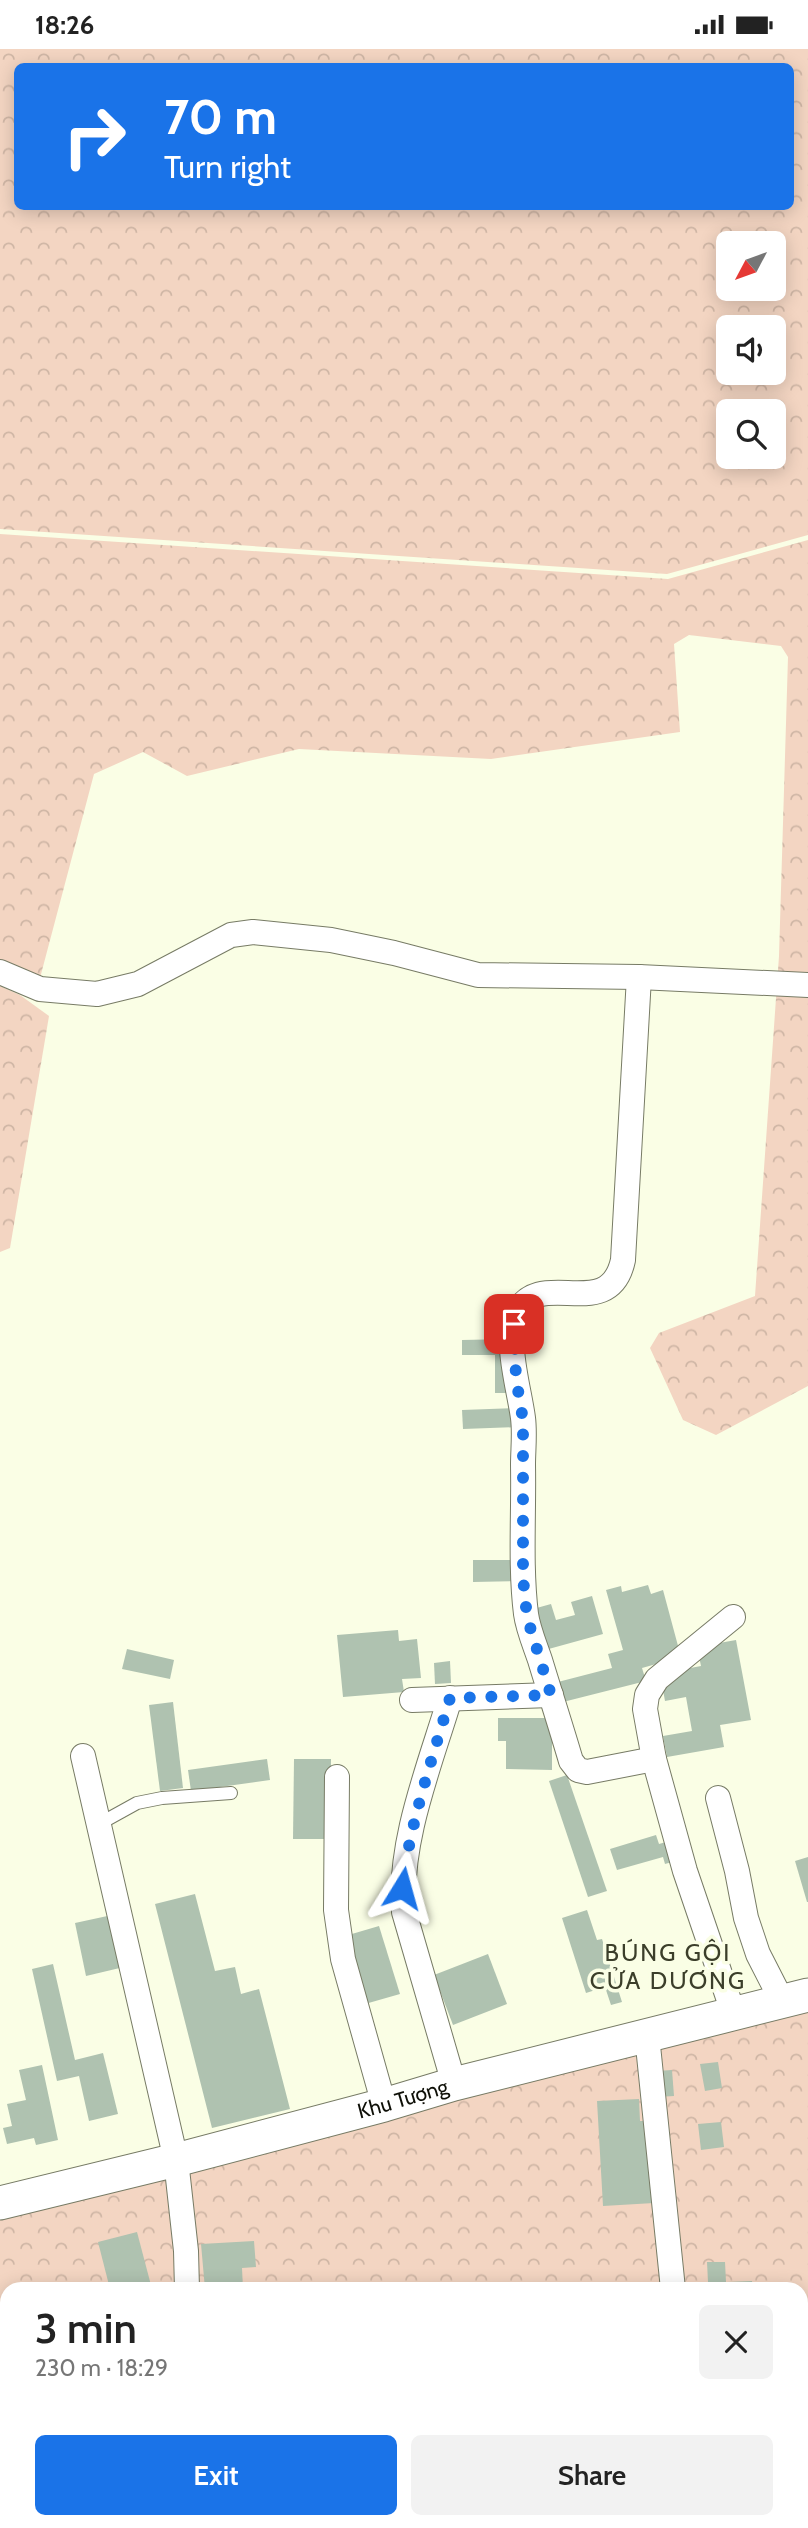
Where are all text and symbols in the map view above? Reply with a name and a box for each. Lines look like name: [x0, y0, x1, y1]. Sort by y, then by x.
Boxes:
text: 18:26: [35, 9, 94, 41]
text: 70 m: [164, 87, 277, 146]
icon: right: [49, 91, 140, 182]
text: Turn right: [164, 147, 291, 186]
north arrow: [716, 231, 786, 301]
map controls: [716, 231, 786, 469]
button: sound: [716, 315, 786, 385]
button: search: [716, 399, 786, 469]
pin: [484, 1294, 544, 1354]
icon: arrive: [495, 1305, 533, 1343]
position arrow: [365, 1851, 439, 1925]
district label: BÚNG GỘI CỬA DƯƠNG: [590, 1938, 746, 1995]
street label: Khu Tượng: [355, 2073, 451, 2123]
text: 3 min: [35, 2302, 137, 2354]
button: close: [699, 2305, 773, 2379]
text: 230 m · 18:29: [35, 2354, 168, 2382]
button: Exit: [35, 2435, 397, 2515]
button: Share: [411, 2435, 773, 2515]

